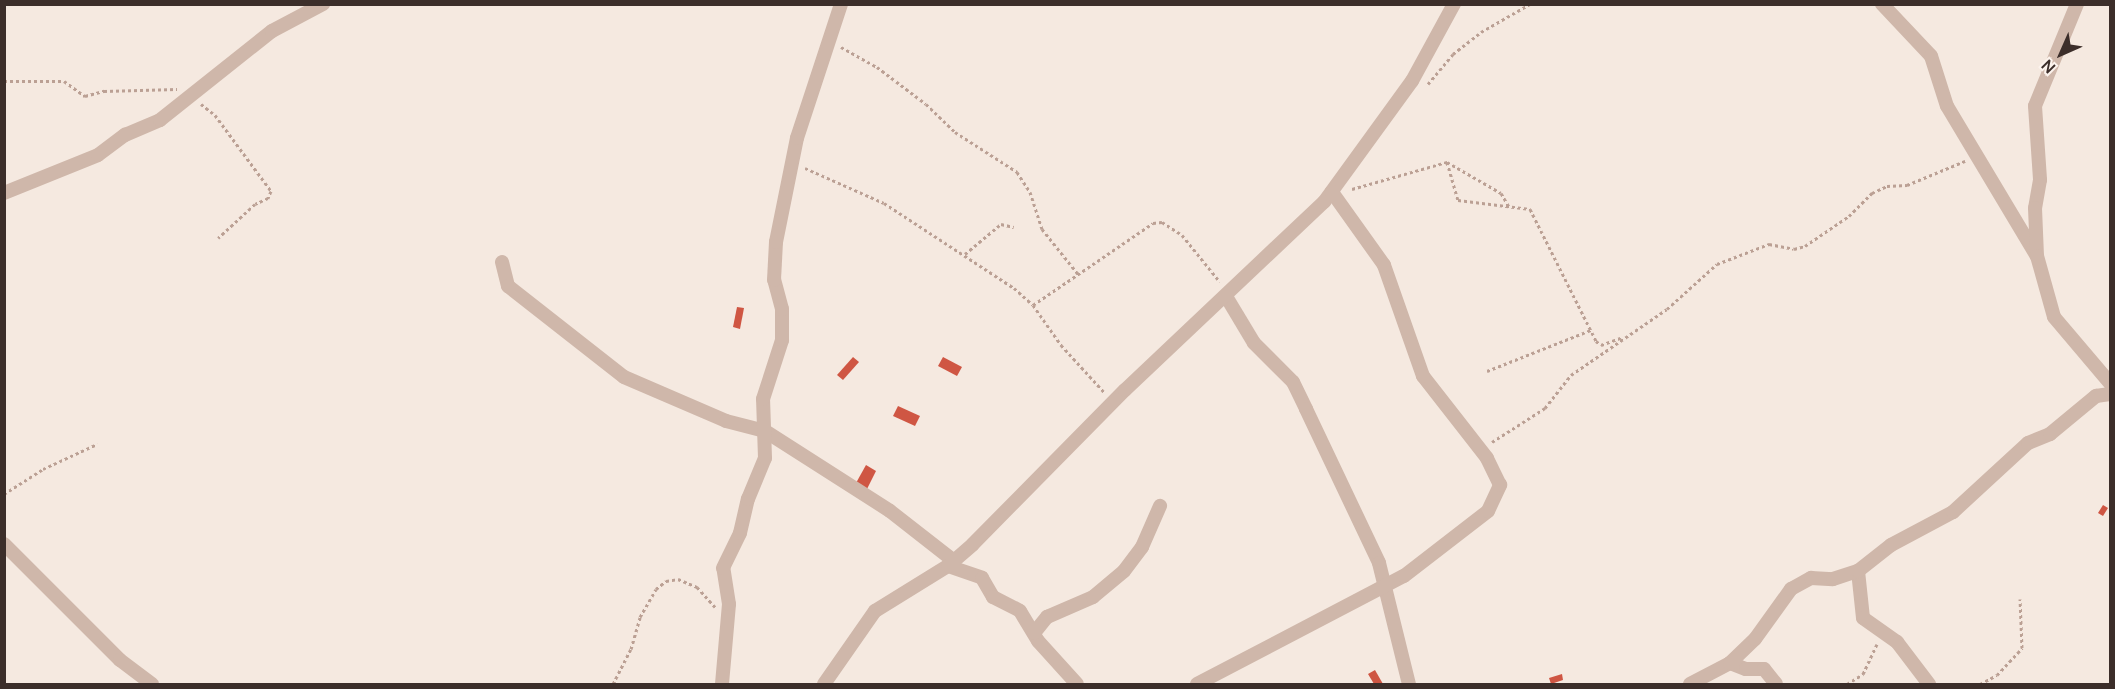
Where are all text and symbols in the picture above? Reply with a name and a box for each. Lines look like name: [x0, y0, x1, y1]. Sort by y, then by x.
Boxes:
north arrow: [2031, 24, 2091, 84]
text: N: [2036, 55, 2060, 79]

